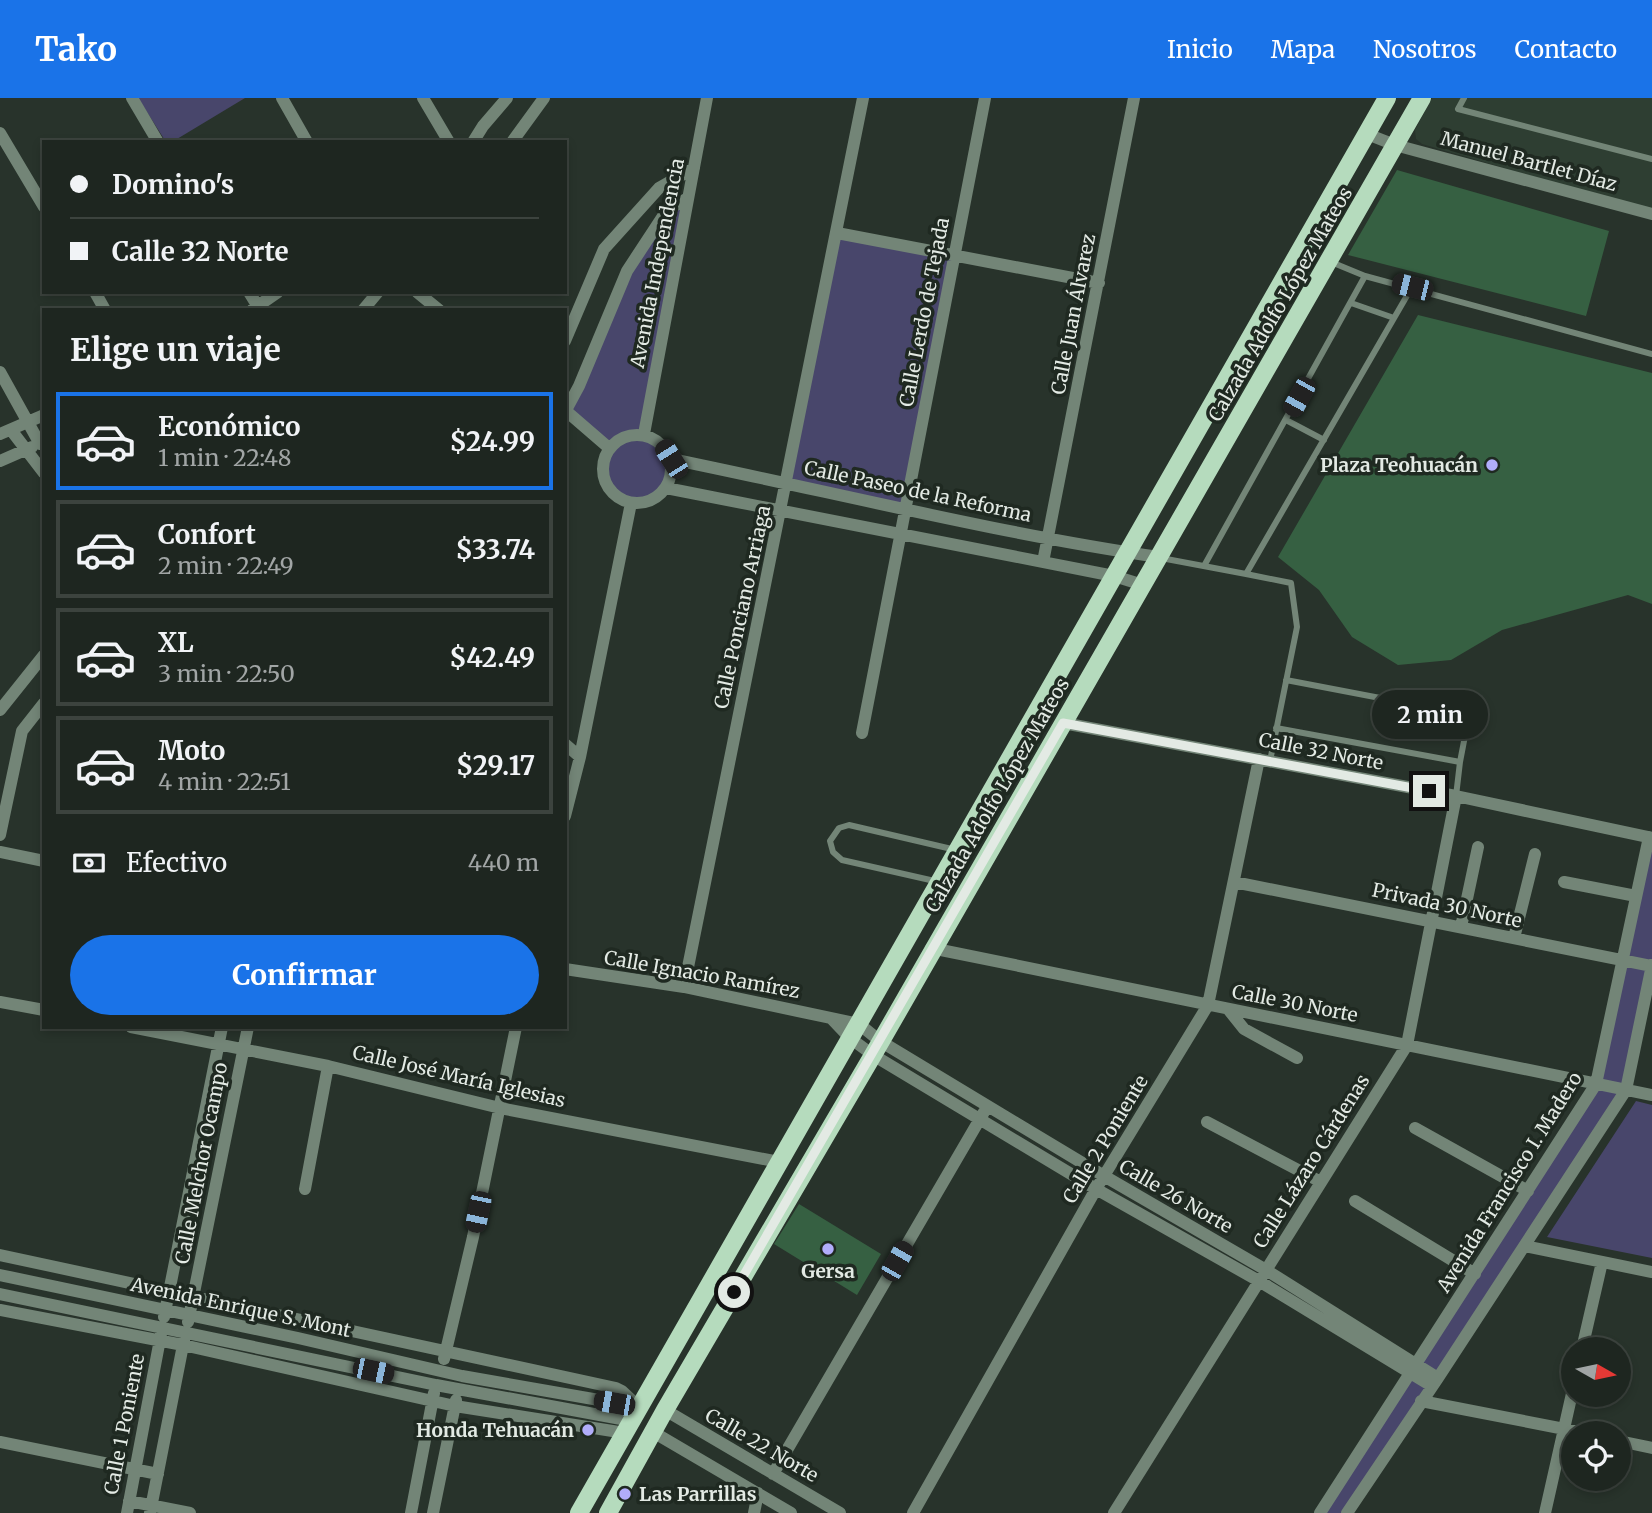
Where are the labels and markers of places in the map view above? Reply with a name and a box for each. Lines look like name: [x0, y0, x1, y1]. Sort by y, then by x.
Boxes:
place label: Plaza Teohuacán: [1320, 453, 1478, 477]
marker: Plaza Teohuacán: [1484, 457, 1500, 473]
marker: Gersa: [820, 1241, 836, 1257]
place label: Gersa: [801, 1259, 855, 1283]
place label: Honda Tehuacán: [416, 1418, 574, 1442]
marker: Honda Tehuacán: [580, 1422, 596, 1438]
place label: Las Parrillas: [639, 1482, 757, 1506]
marker: Las Parrillas: [617, 1486, 633, 1502]

